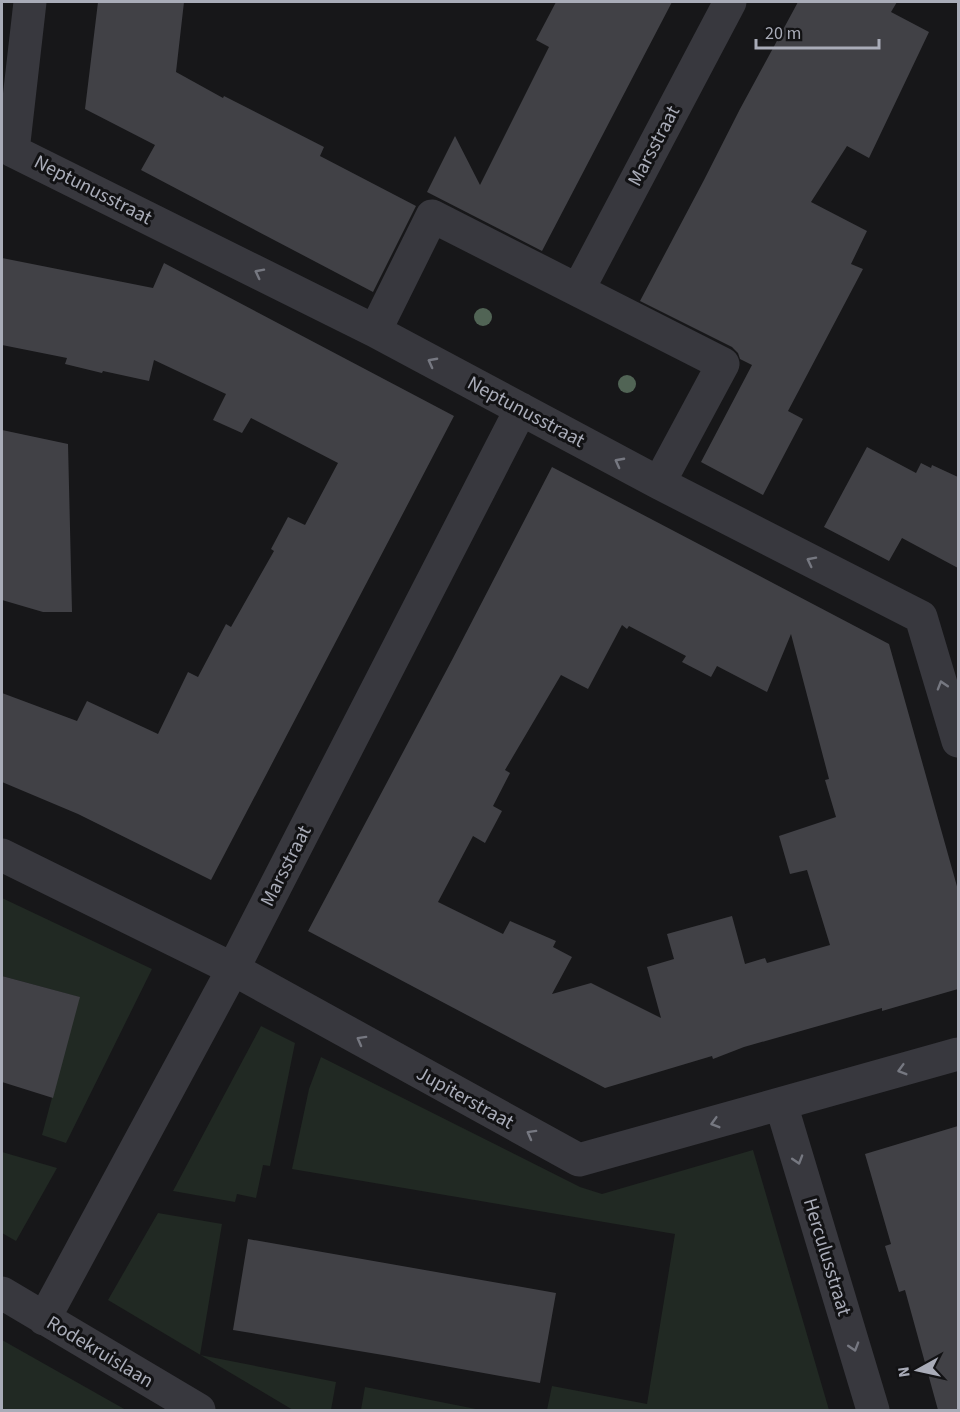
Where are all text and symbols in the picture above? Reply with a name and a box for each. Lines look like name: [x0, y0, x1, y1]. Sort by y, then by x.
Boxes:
scale bar: [756, 12, 879, 50]
text: 20 m: [765, 21, 801, 46]
street label: Marsstraat: [621, 100, 687, 191]
street label: Neptunusstraat: [29, 148, 157, 232]
one-way arrow: [254, 269, 265, 281]
one-way arrow: [428, 358, 439, 369]
street label: Neptunusstraat: [462, 369, 590, 455]
one-way arrow: [614, 458, 625, 469]
one-way arrow: [806, 556, 817, 568]
one-way arrow: [937, 680, 949, 691]
street label: Marsstraat: [254, 820, 318, 911]
one-way arrow: [356, 1036, 367, 1047]
street label: Jupiterstraat: [411, 1060, 519, 1136]
one-way arrow: [897, 1063, 908, 1075]
one-way arrow: [710, 1116, 720, 1128]
one-way arrow: [527, 1130, 538, 1141]
one-way arrow: [790, 1154, 803, 1165]
street label: Herculusstraat: [796, 1195, 858, 1320]
street label: Rodekruislaan: [41, 1309, 159, 1395]
north arrow: [888, 1340, 948, 1400]
one-way arrow: [847, 1341, 859, 1352]
text: N: [893, 1365, 916, 1379]

